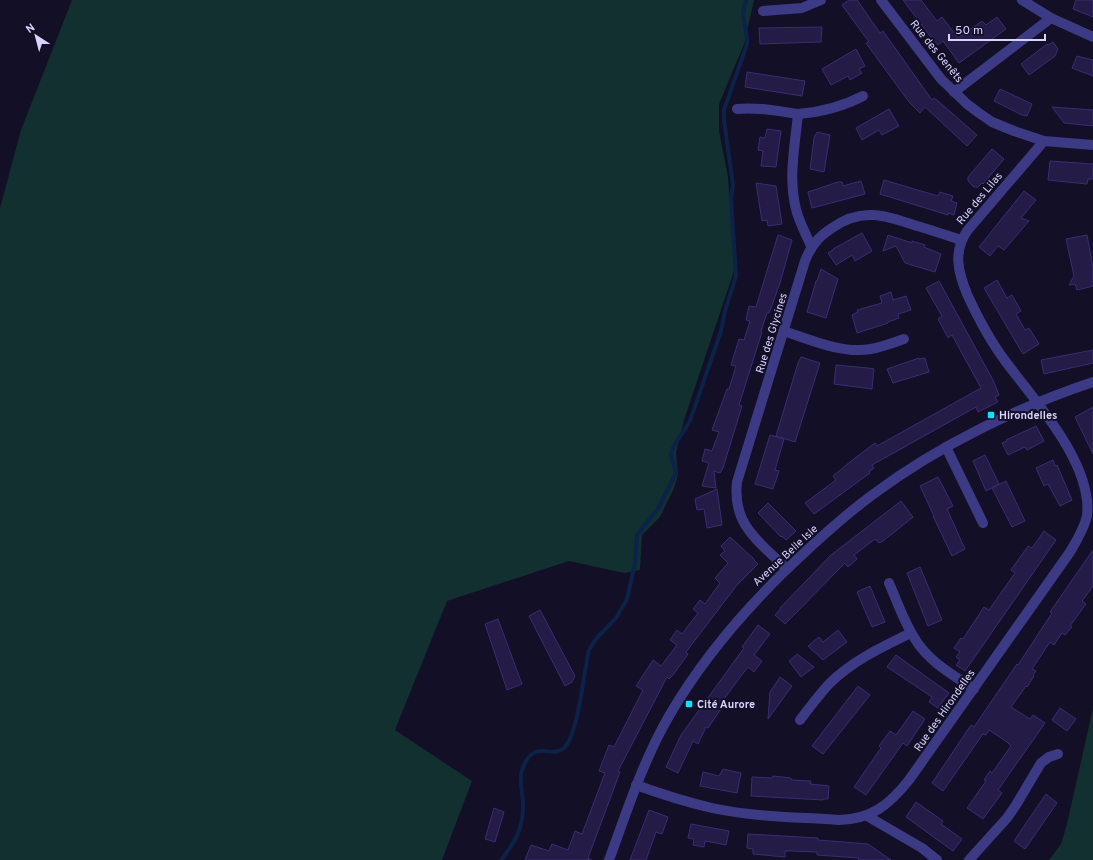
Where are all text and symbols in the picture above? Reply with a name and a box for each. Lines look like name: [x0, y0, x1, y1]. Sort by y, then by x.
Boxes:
north arrow: [16, 16, 56, 56]
scale bar: [949, 16, 1045, 42]
street label: Rue des Genêts: [907, 17, 966, 86]
text: N: [23, 21, 38, 37]
text: 50 m: [955, 23, 983, 39]
street label: Rue des Lilas: [954, 170, 1006, 228]
street label: Rue des Glycines: [753, 291, 791, 375]
place label: Hirondelles: [999, 409, 1057, 423]
marker: Hirondelles: [986, 410, 996, 420]
street label: Avenue Belle Isle: [750, 522, 821, 589]
street label: Rue des Hirondelles: [911, 667, 978, 754]
place label: Cité Aurore: [697, 698, 755, 712]
marker: Cité Aurore: [684, 699, 694, 709]

